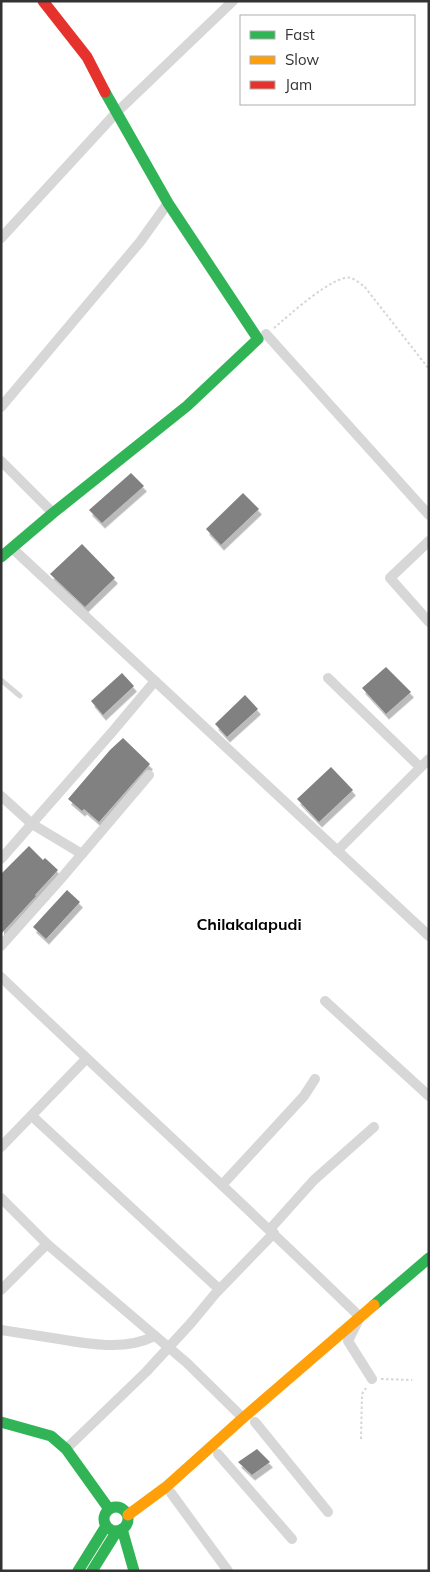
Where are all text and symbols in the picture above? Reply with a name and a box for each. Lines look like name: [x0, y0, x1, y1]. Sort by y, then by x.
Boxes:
legend: [240, 15, 415, 105]
text: Fast: [285, 25, 315, 44]
text: Slow: [285, 50, 319, 69]
text: Jam: [285, 75, 312, 94]
district label: Chilakalapudi: [196, 914, 302, 934]

